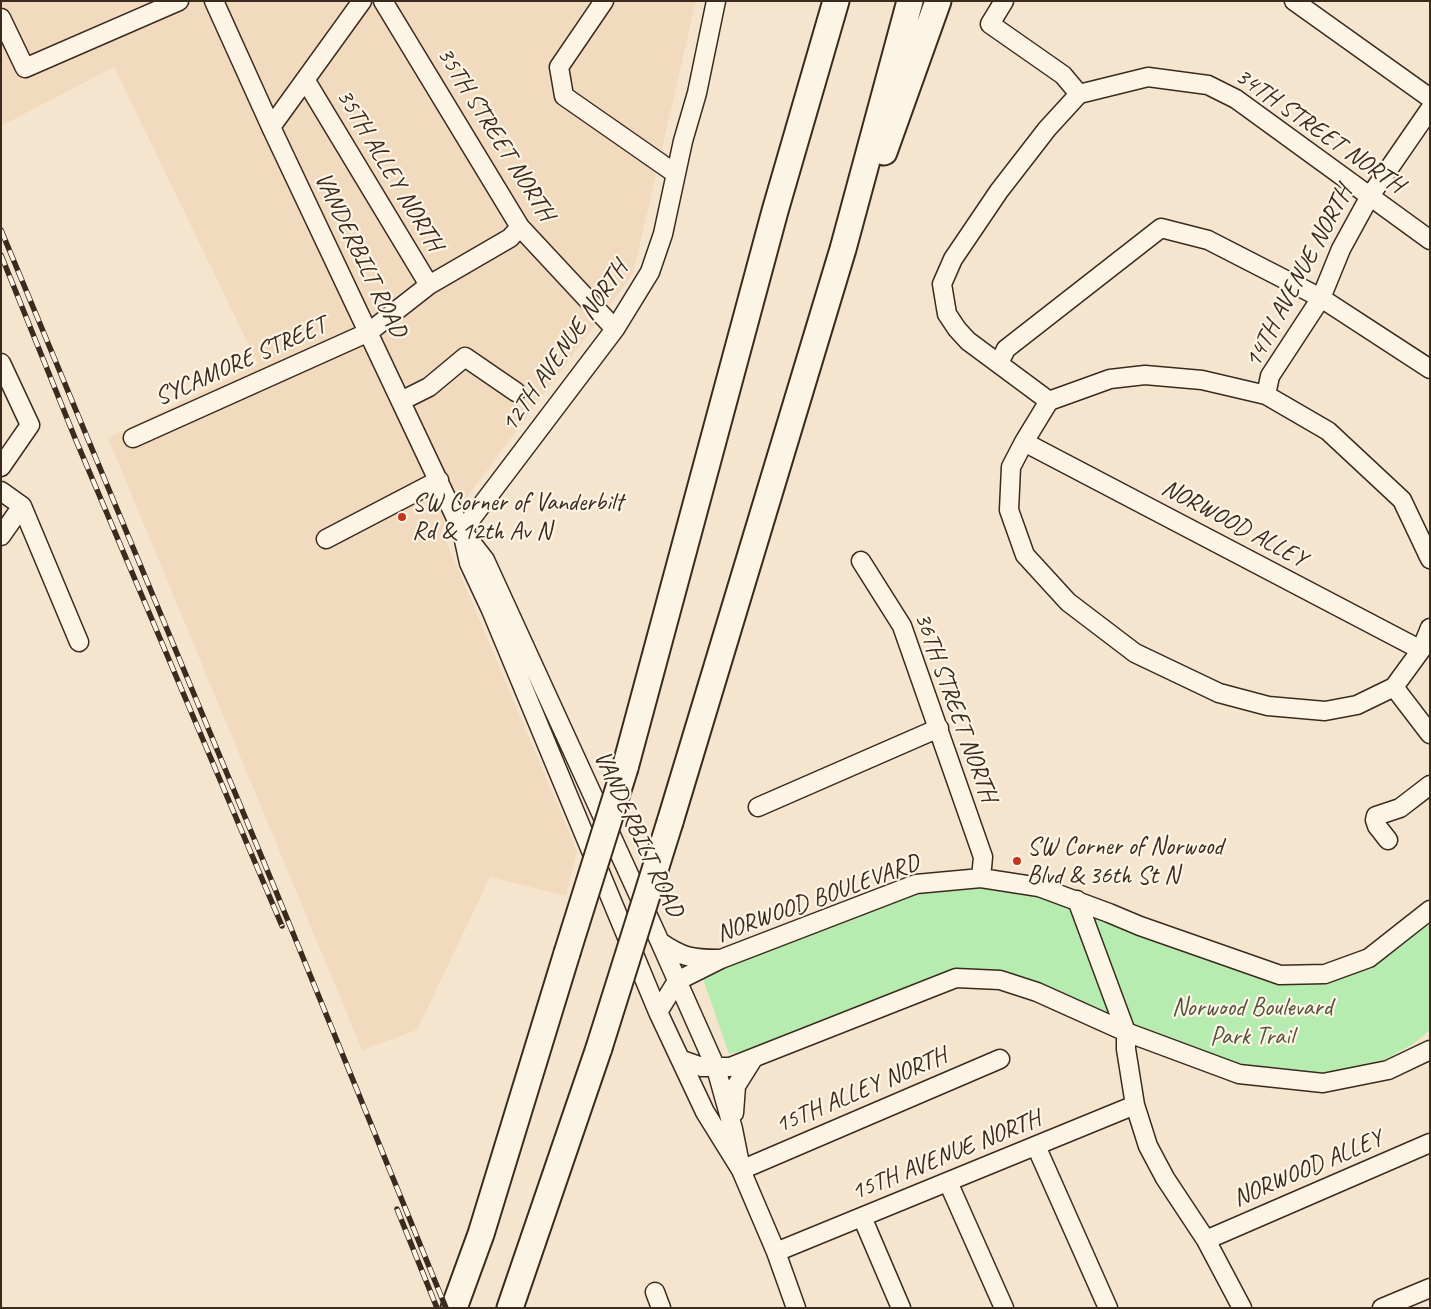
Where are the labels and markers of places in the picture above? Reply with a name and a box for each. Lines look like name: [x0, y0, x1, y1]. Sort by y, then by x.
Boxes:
place label: SW Corner of Vanderbilt Rd & 12th Av N: [412, 488, 623, 547]
marker: SW Corner of Vanderbilt Rd & 12th Av N: [396, 511, 408, 523]
place label: SW Corner of Norwood Blvd & 36th St N: [1027, 832, 1223, 891]
marker: SW Corner of Norwood Blvd & 36th St N: [1011, 855, 1023, 867]

